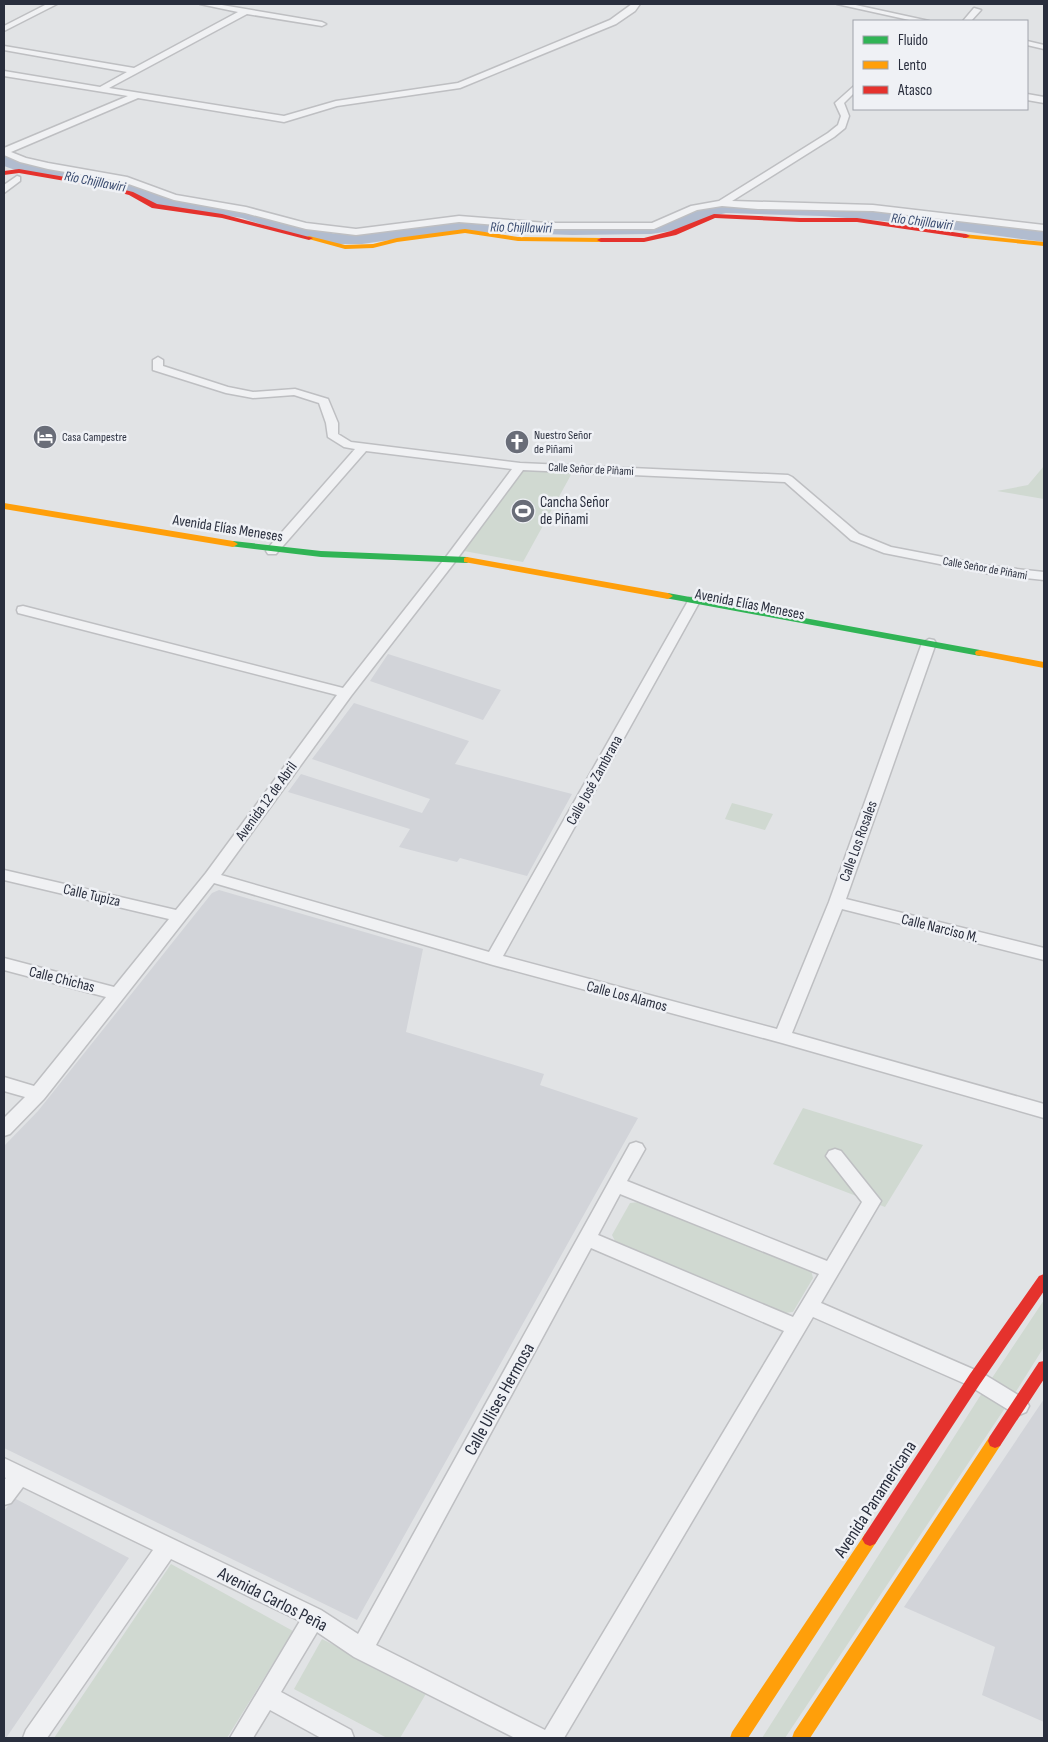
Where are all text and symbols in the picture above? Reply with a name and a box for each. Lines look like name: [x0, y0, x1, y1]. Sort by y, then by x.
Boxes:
legend: [853, 20, 1028, 110]
text: Fluido: [898, 31, 928, 50]
text: Lento: [898, 56, 927, 75]
text: Atasco: [897, 81, 932, 100]
water label: Río Chijllawiri: [63, 167, 127, 196]
water label: Río Chijllawiri: [890, 209, 954, 234]
water label: Río Chijllawiri: [490, 218, 553, 237]
hotel icon: Casa Campestre: [32, 424, 58, 450]
place label: Nuestro Señor de Piñami: [534, 428, 592, 457]
church icon: Nuestro Señor de Piñami: [504, 429, 530, 455]
place label: Casa Campestre: [62, 430, 127, 445]
street label: Calle Señor de Piñami: [548, 460, 634, 479]
place label: Cancha Señor de Piñami: [540, 493, 610, 529]
sports icon: Cancha Señor de Piñami: [510, 498, 536, 524]
street label: Avenida Elías Meneses: [171, 510, 284, 547]
street label: Calle Señor de Piñami: [941, 554, 1028, 583]
street label: Avenida Elías Meneses: [693, 584, 806, 624]
street label: Calle José Zambrana: [562, 732, 627, 828]
street label: Avenida 12 de Abril: [231, 758, 301, 845]
street label: Calle Los Rosales: [835, 798, 882, 884]
street label: Calle Tupiza: [61, 880, 123, 911]
street label: Calle Narciso M.: [899, 910, 981, 947]
street label: Calle Chichas: [27, 962, 97, 997]
street label: Calle Los Alamos: [585, 977, 669, 1016]
street label: Calle Ulises Hermosa: [460, 1339, 539, 1459]
street label: Avenida Panamericana: [829, 1437, 921, 1562]
street label: Avenida Carlos Peña: [214, 1562, 331, 1636]

